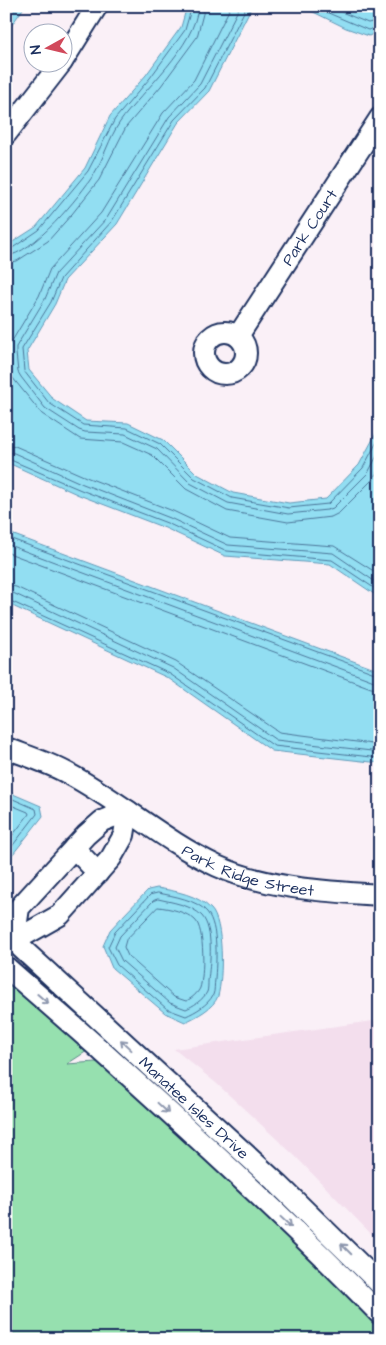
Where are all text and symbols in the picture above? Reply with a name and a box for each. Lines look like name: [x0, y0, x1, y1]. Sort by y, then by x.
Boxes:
north arrow: [22, 22, 72, 72]
text: N: [26, 44, 47, 55]
street label: Park Court: [277, 185, 343, 270]
street label: Park Ridge Street: [178, 839, 316, 902]
one-way arrow: [36, 993, 49, 1005]
one-way arrow: [120, 1039, 133, 1051]
street label: Manatee Isles Drive: [134, 1052, 254, 1165]
one-way arrow: [157, 1102, 170, 1114]
one-way arrow: [280, 1216, 293, 1228]
one-way arrow: [339, 1243, 352, 1255]

